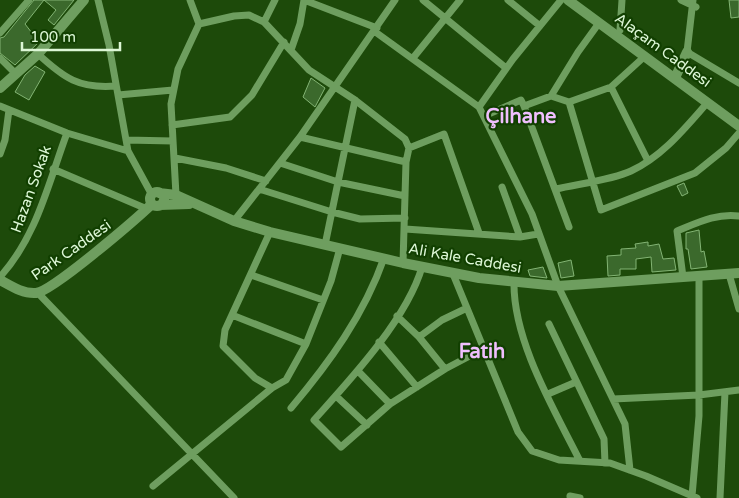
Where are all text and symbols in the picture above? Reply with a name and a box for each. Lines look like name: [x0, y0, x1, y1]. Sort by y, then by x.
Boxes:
street label: Alaçam Caddesi: [611, 9, 715, 91]
scale bar: [22, 20, 120, 52]
text: 100 m: [30, 28, 76, 46]
district label: Çilhane: [486, 105, 556, 129]
street label: Hazan Sokak: [7, 143, 55, 235]
street label: Park Caddesi: [28, 216, 114, 284]
street label: Ali Kale Caddesi: [407, 239, 523, 277]
district label: Fatih: [459, 340, 505, 364]

